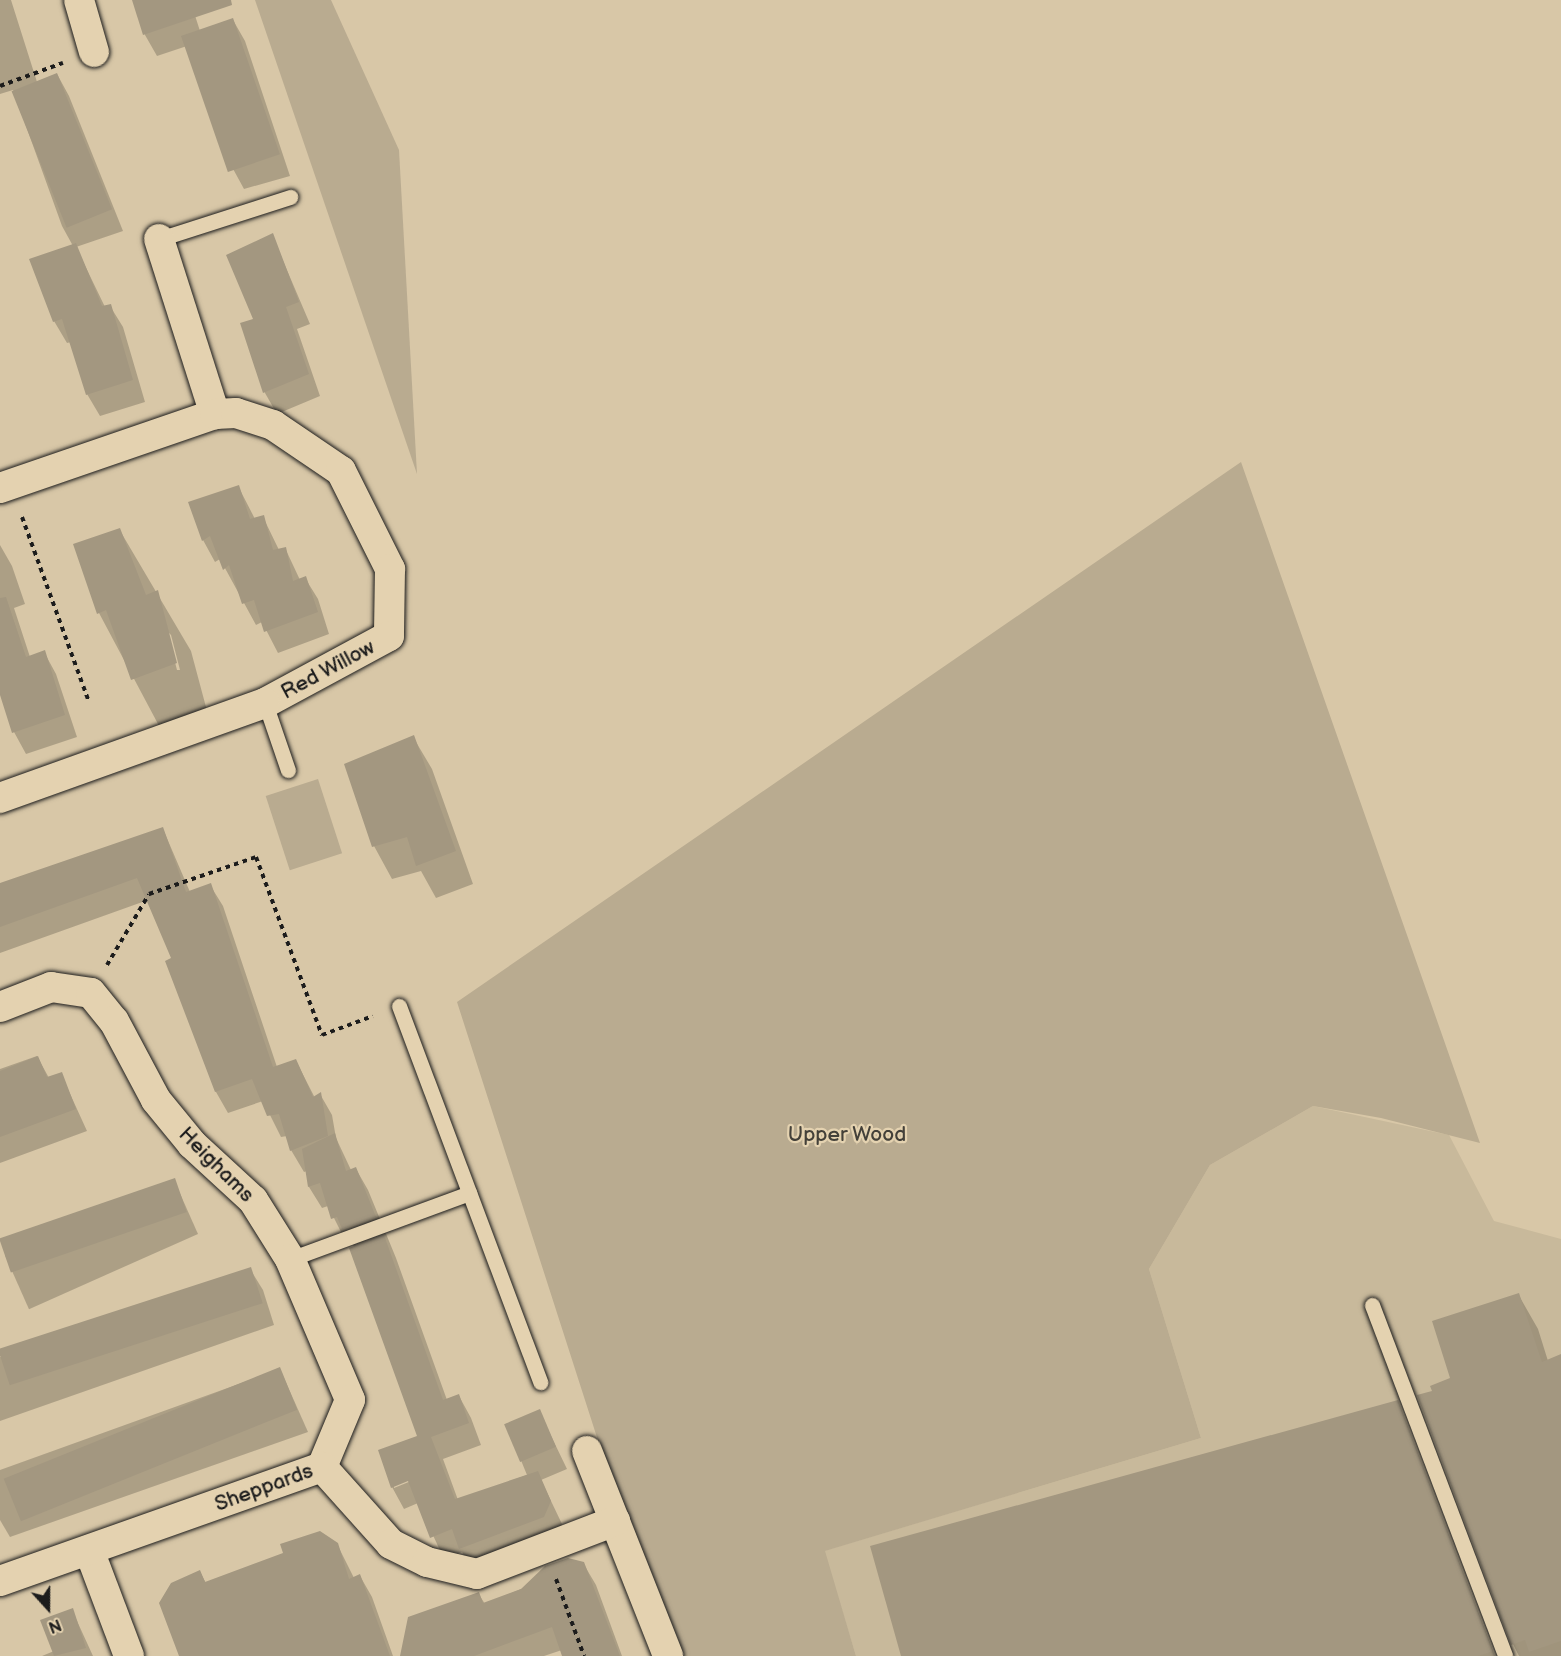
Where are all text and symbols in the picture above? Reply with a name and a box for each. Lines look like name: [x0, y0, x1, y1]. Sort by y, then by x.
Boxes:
street label: Red Willow: [276, 635, 380, 705]
street label: Heighams: [173, 1122, 259, 1208]
park label: Upper Wood: [787, 1122, 907, 1148]
street label: Sheppards: [211, 1459, 317, 1517]
north arrow: [18, 1578, 78, 1638]
text: N: [46, 1614, 64, 1636]

